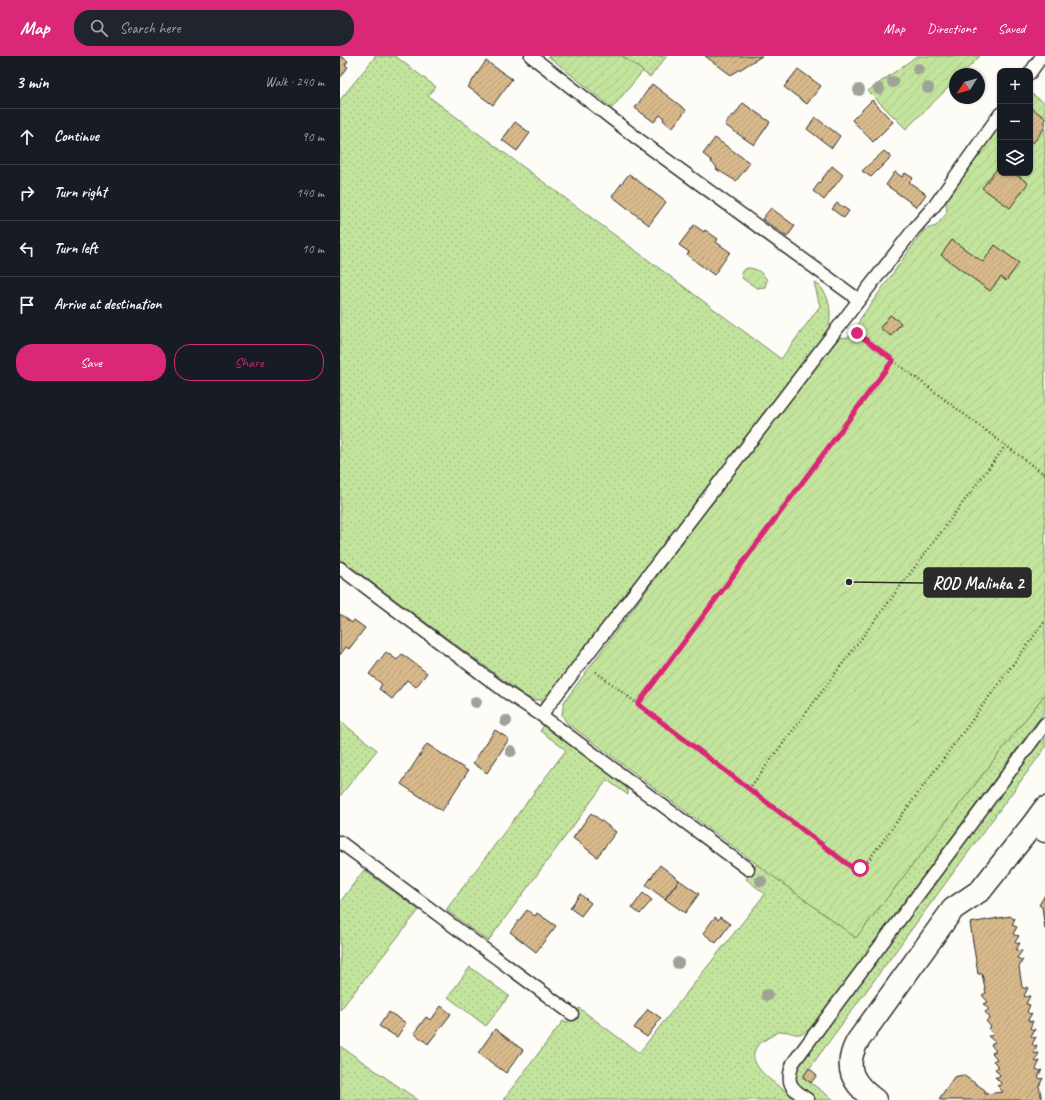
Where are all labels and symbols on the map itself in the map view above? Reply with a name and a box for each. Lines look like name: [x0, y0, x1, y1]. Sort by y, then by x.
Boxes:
north arrow: [949, 68, 985, 104]
route end: [848, 324, 866, 342]
callout: ROD Malinka 2: [924, 568, 1031, 597]
text: ROD Malinka 2: [932, 573, 1025, 594]
route start: [851, 859, 869, 877]

